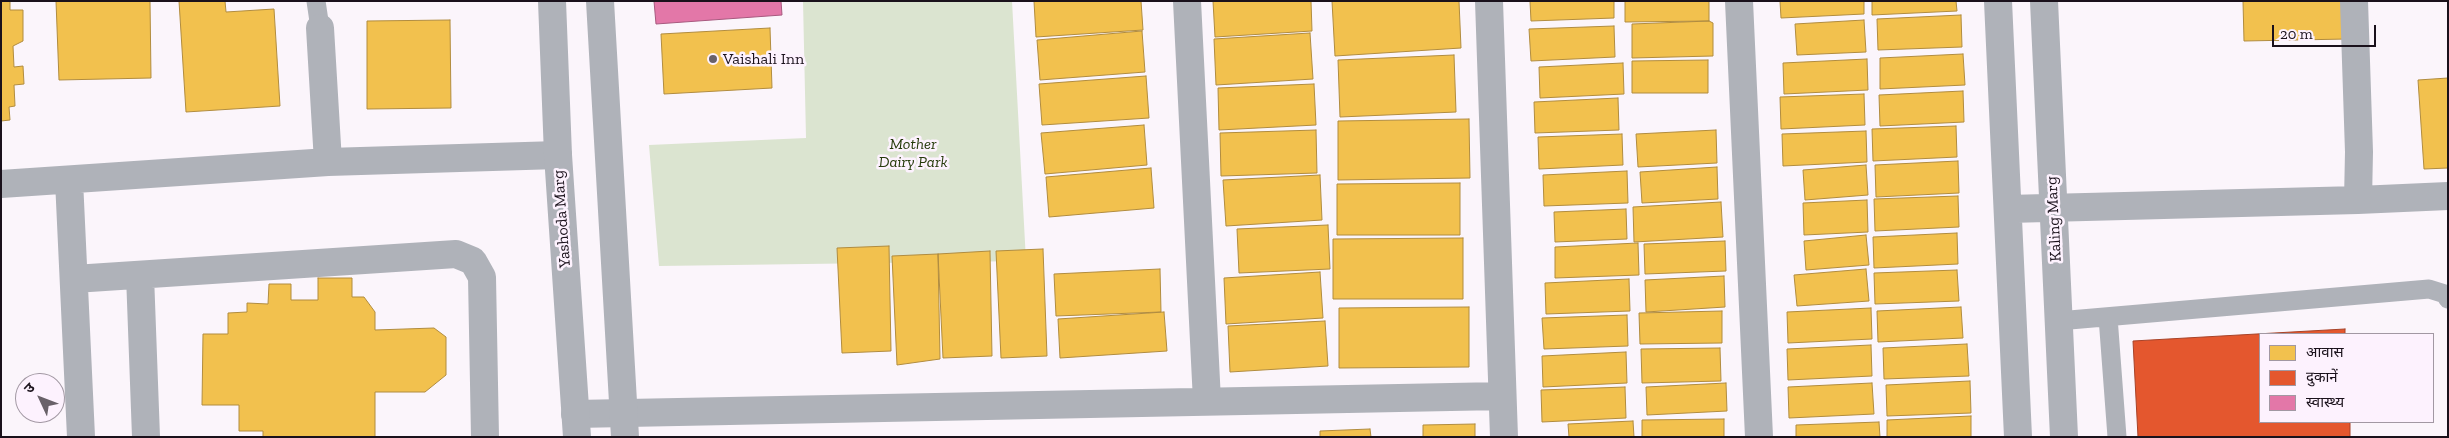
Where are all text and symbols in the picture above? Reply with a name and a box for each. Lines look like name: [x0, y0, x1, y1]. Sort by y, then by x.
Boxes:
scale bar: [2274, 15, 2378, 47]
text: 20 m: [2280, 25, 2313, 43]
place label: Vaishali Inn: [723, 49, 804, 69]
marker: Vaishali Inn: [707, 53, 719, 65]
park label: Mother Dairy Park: [878, 134, 948, 172]
street label: Yashoda Marg: [549, 169, 575, 269]
street label: Kaling Marg: [2042, 176, 2066, 262]
legend: [2259, 333, 2434, 423]
text: आवास: [2306, 343, 2344, 361]
text: दुकानें: [2306, 368, 2338, 386]
north arrow: [15, 373, 65, 423]
text: उ: [20, 379, 38, 397]
text: स्वास्थ्य: [2306, 393, 2344, 411]

